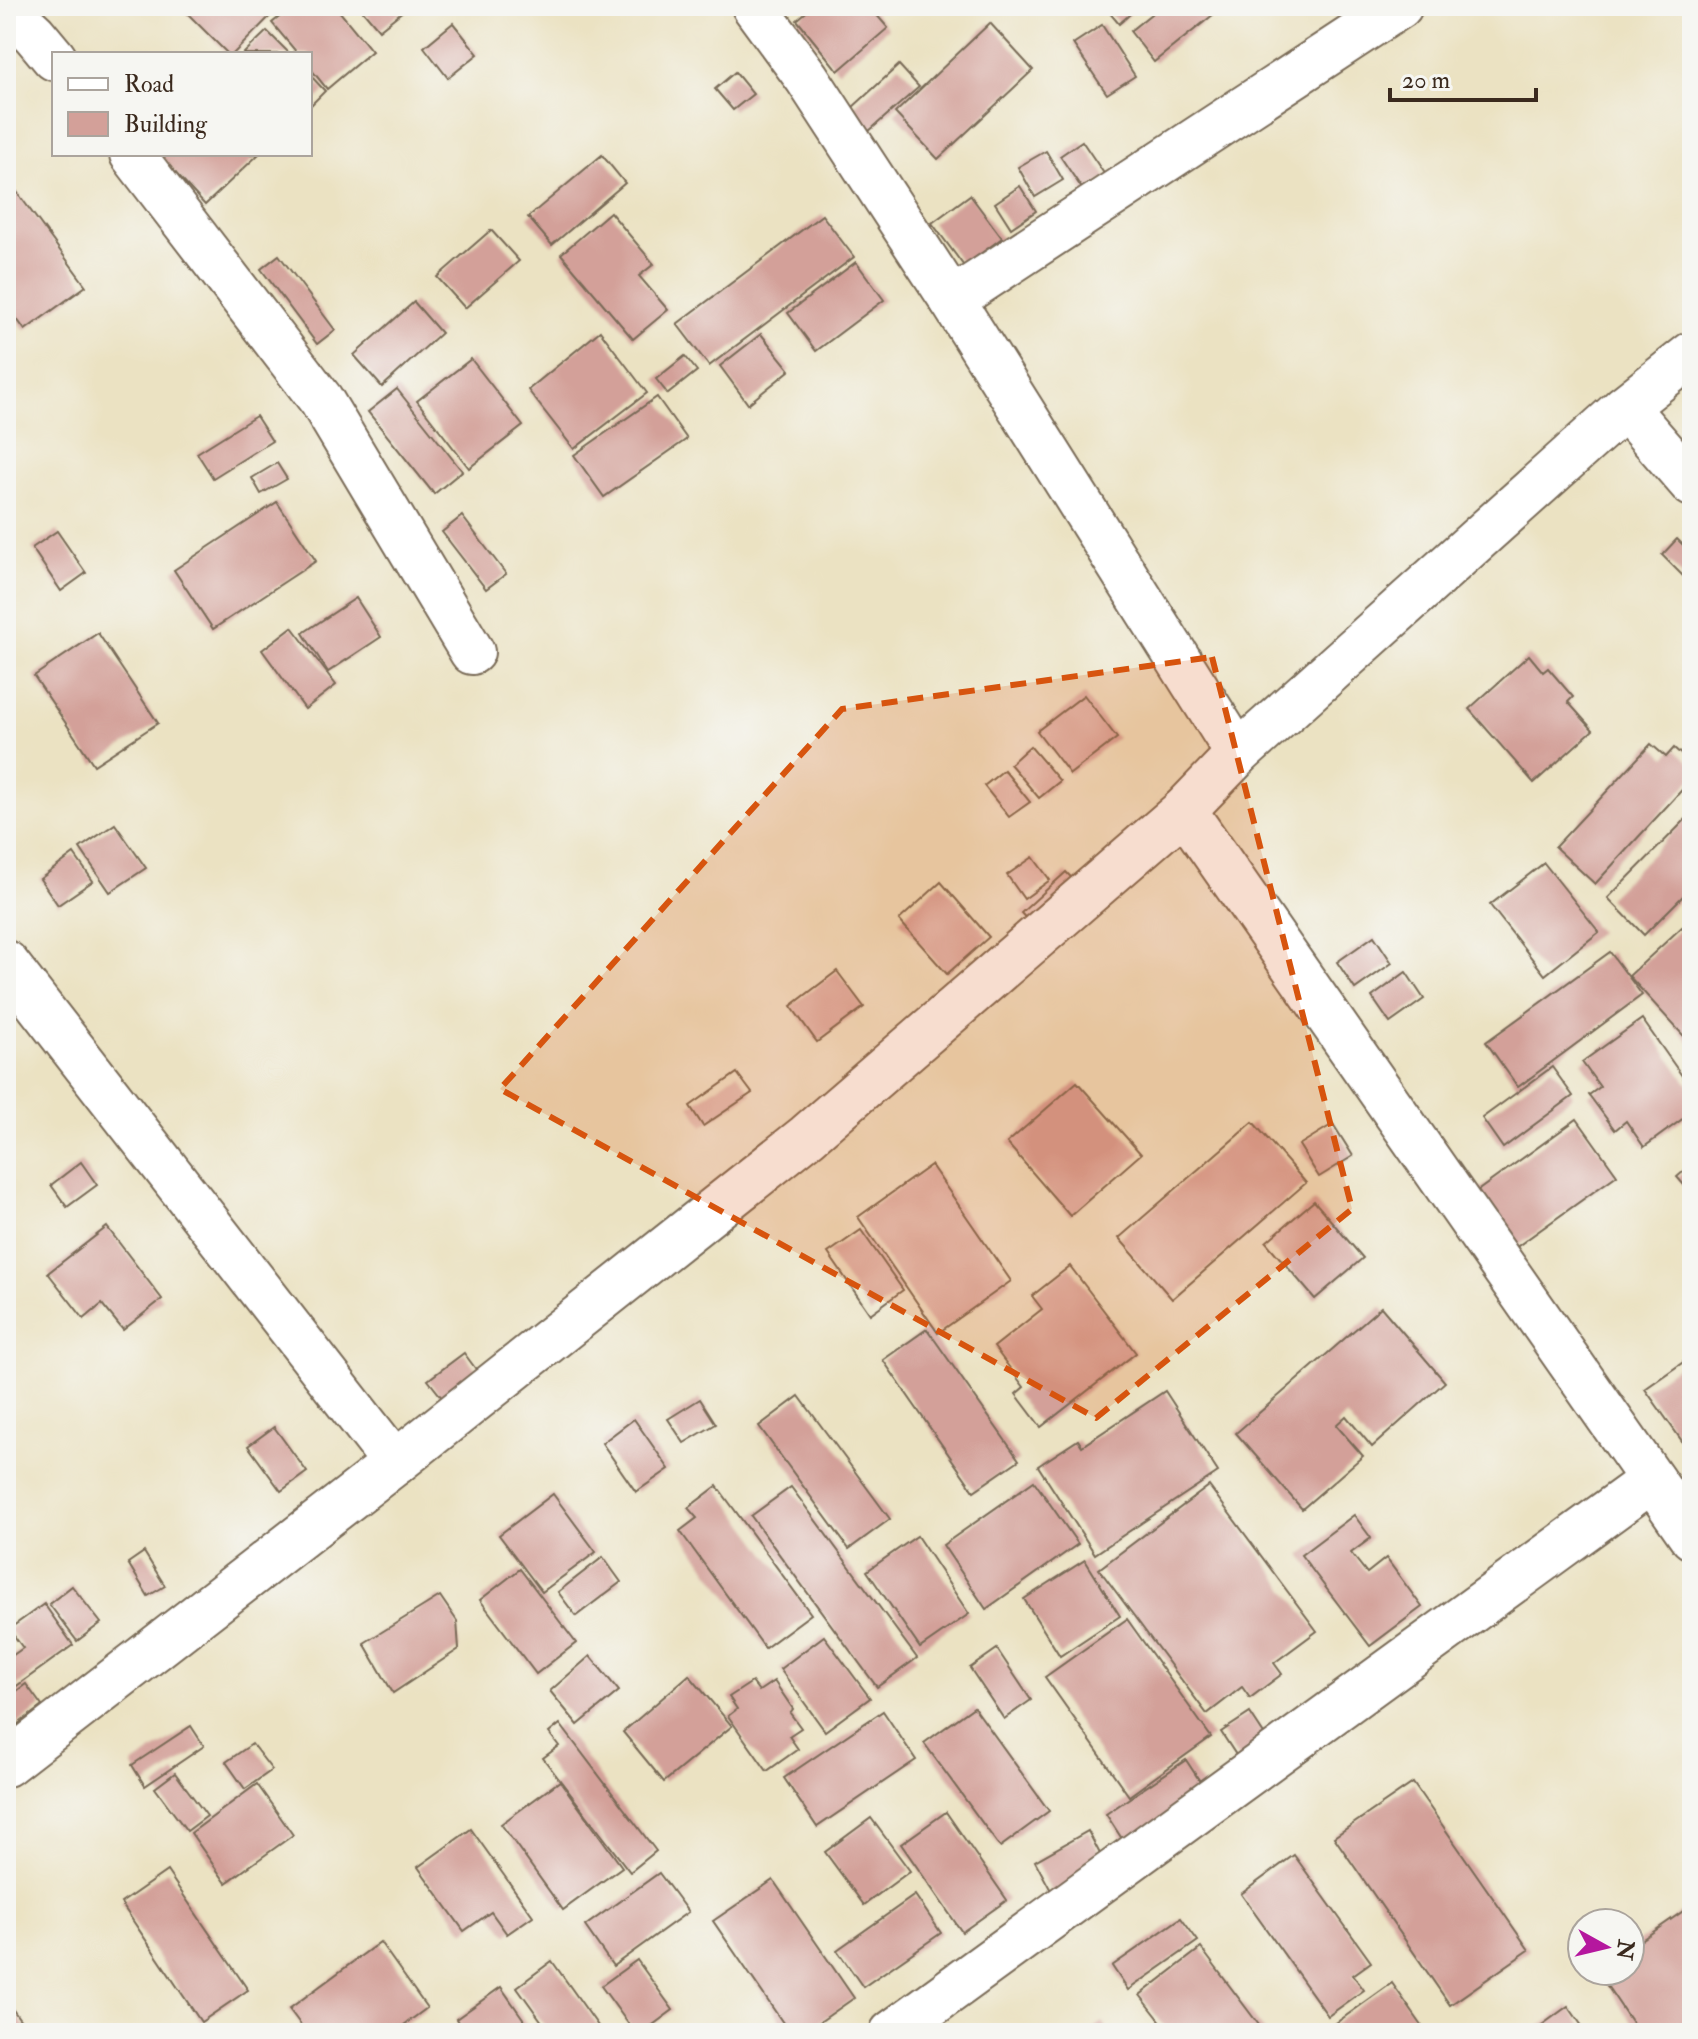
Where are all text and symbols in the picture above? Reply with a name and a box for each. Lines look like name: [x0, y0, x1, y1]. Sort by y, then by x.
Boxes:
legend: [52, 52, 312, 156]
scale bar: [1390, 52, 1536, 102]
text: 20 m: [1402, 65, 1451, 96]
text: Road: [124, 69, 174, 100]
text: Building: [124, 109, 208, 140]
north arrow: [1566, 1907, 1646, 1987]
text: N: [1610, 1937, 1640, 1962]

